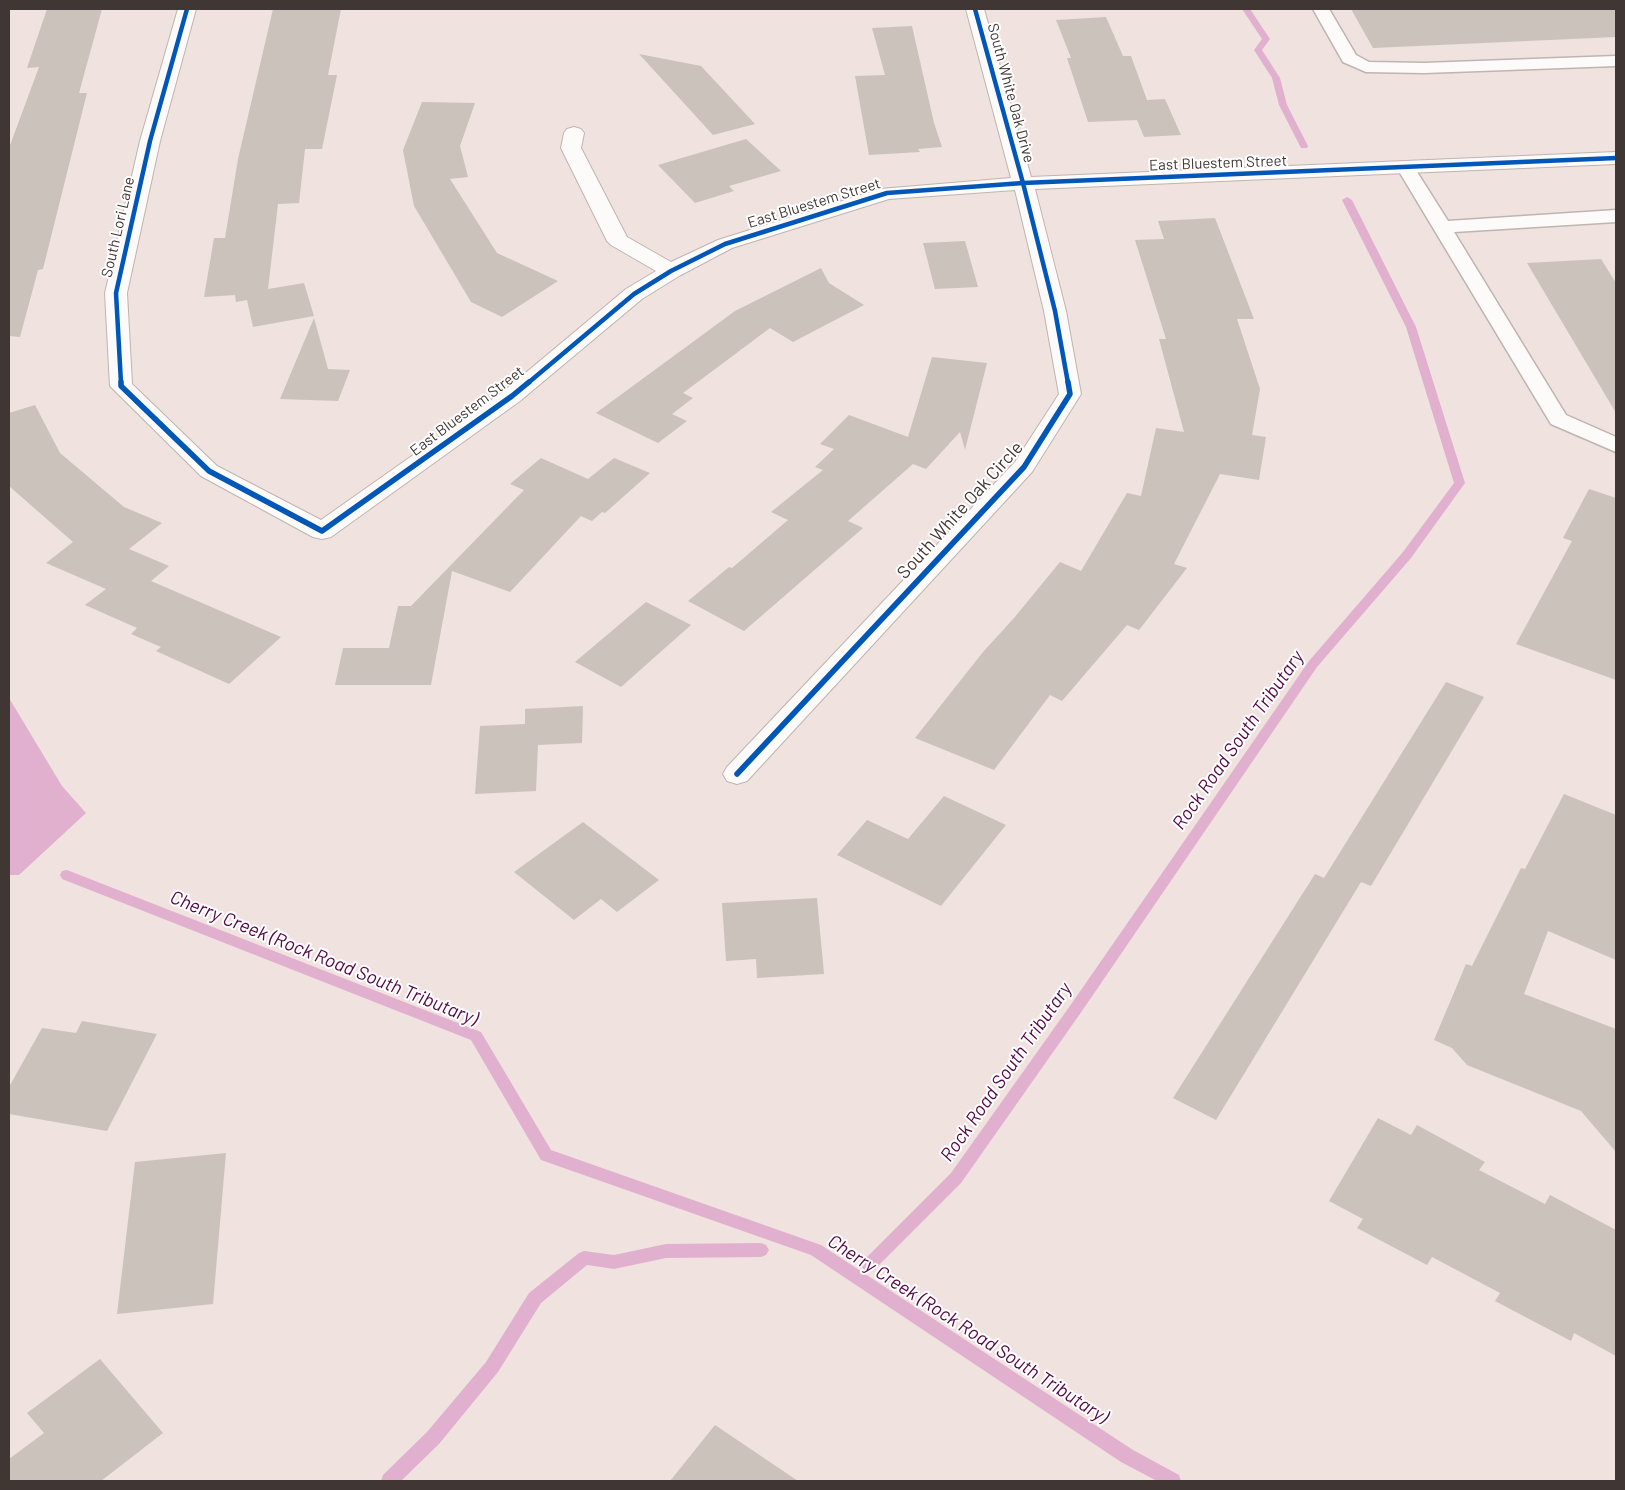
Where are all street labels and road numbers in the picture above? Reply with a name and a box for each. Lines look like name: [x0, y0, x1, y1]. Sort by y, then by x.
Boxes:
street label: South White Oak Drive: [984, 21, 1038, 165]
street label: East Bluestem Street: [1149, 152, 1287, 174]
street label: East Bluestem Street: [745, 174, 883, 232]
street label: South Lori Lane: [98, 175, 138, 279]
street label: East Bluestem Street: [407, 362, 527, 460]
street label: South White Oak Circle: [893, 437, 1027, 583]

